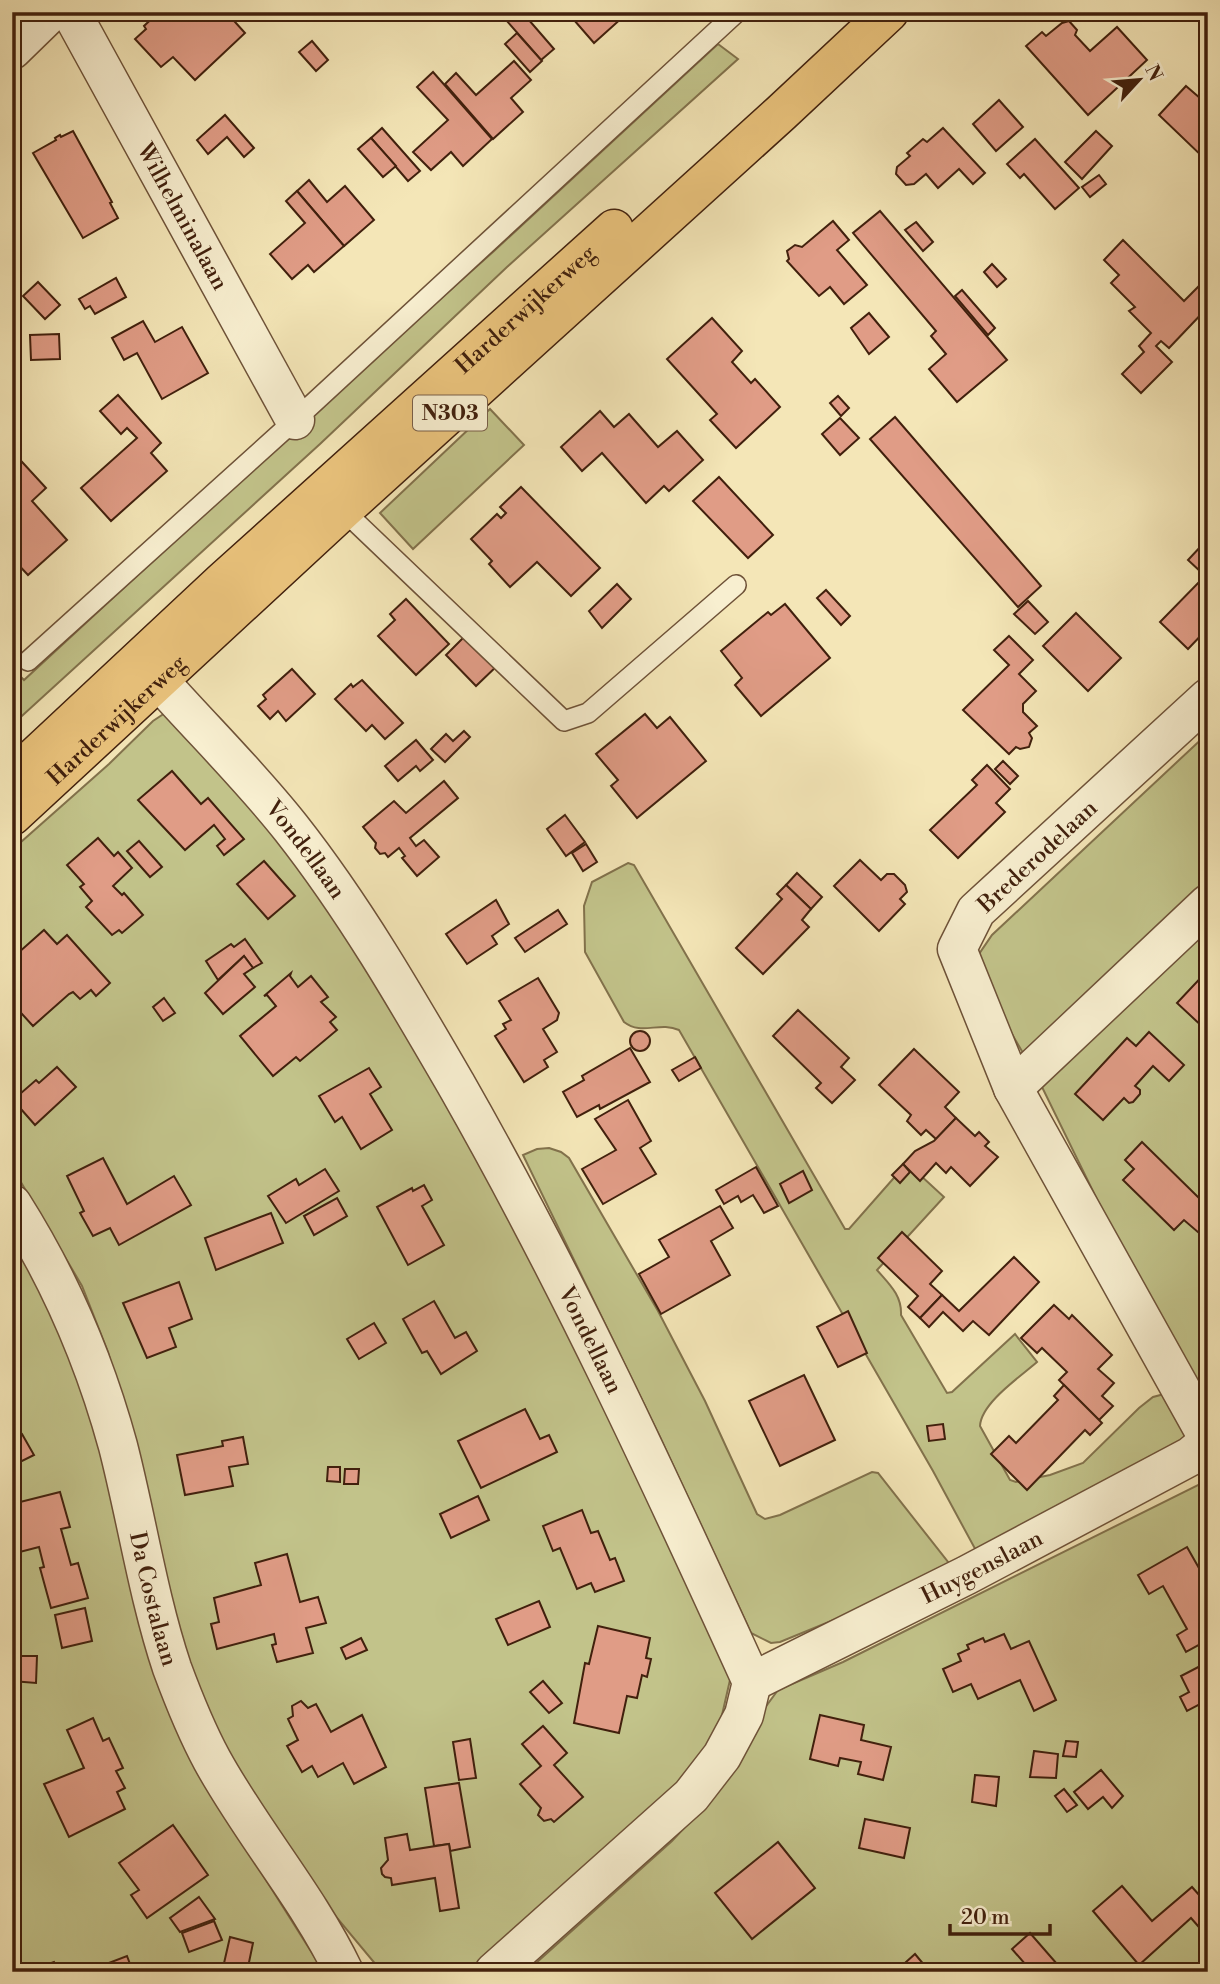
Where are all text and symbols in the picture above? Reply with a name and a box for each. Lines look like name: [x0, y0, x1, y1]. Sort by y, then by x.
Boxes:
north arrow: [1104, 46, 1174, 116]
text: N: [1139, 61, 1167, 85]
street label: Wilhelminalaan: [130, 137, 234, 295]
street label: Harderwijkerweg: [450, 239, 602, 380]
road number: N303: [413, 396, 487, 430]
street label: Harderwijkerweg: [42, 649, 192, 792]
street label: Vondellaan: [259, 794, 352, 905]
street label: Brederodelaan: [971, 794, 1103, 920]
street label: Vondellaan: [551, 1281, 629, 1399]
street label: Huygenslaan: [917, 1524, 1048, 1611]
street label: Da Costalaan: [123, 1529, 183, 1670]
scale bar: [950, 1893, 1050, 1937]
text: 20 m: [961, 1905, 1010, 1931]

